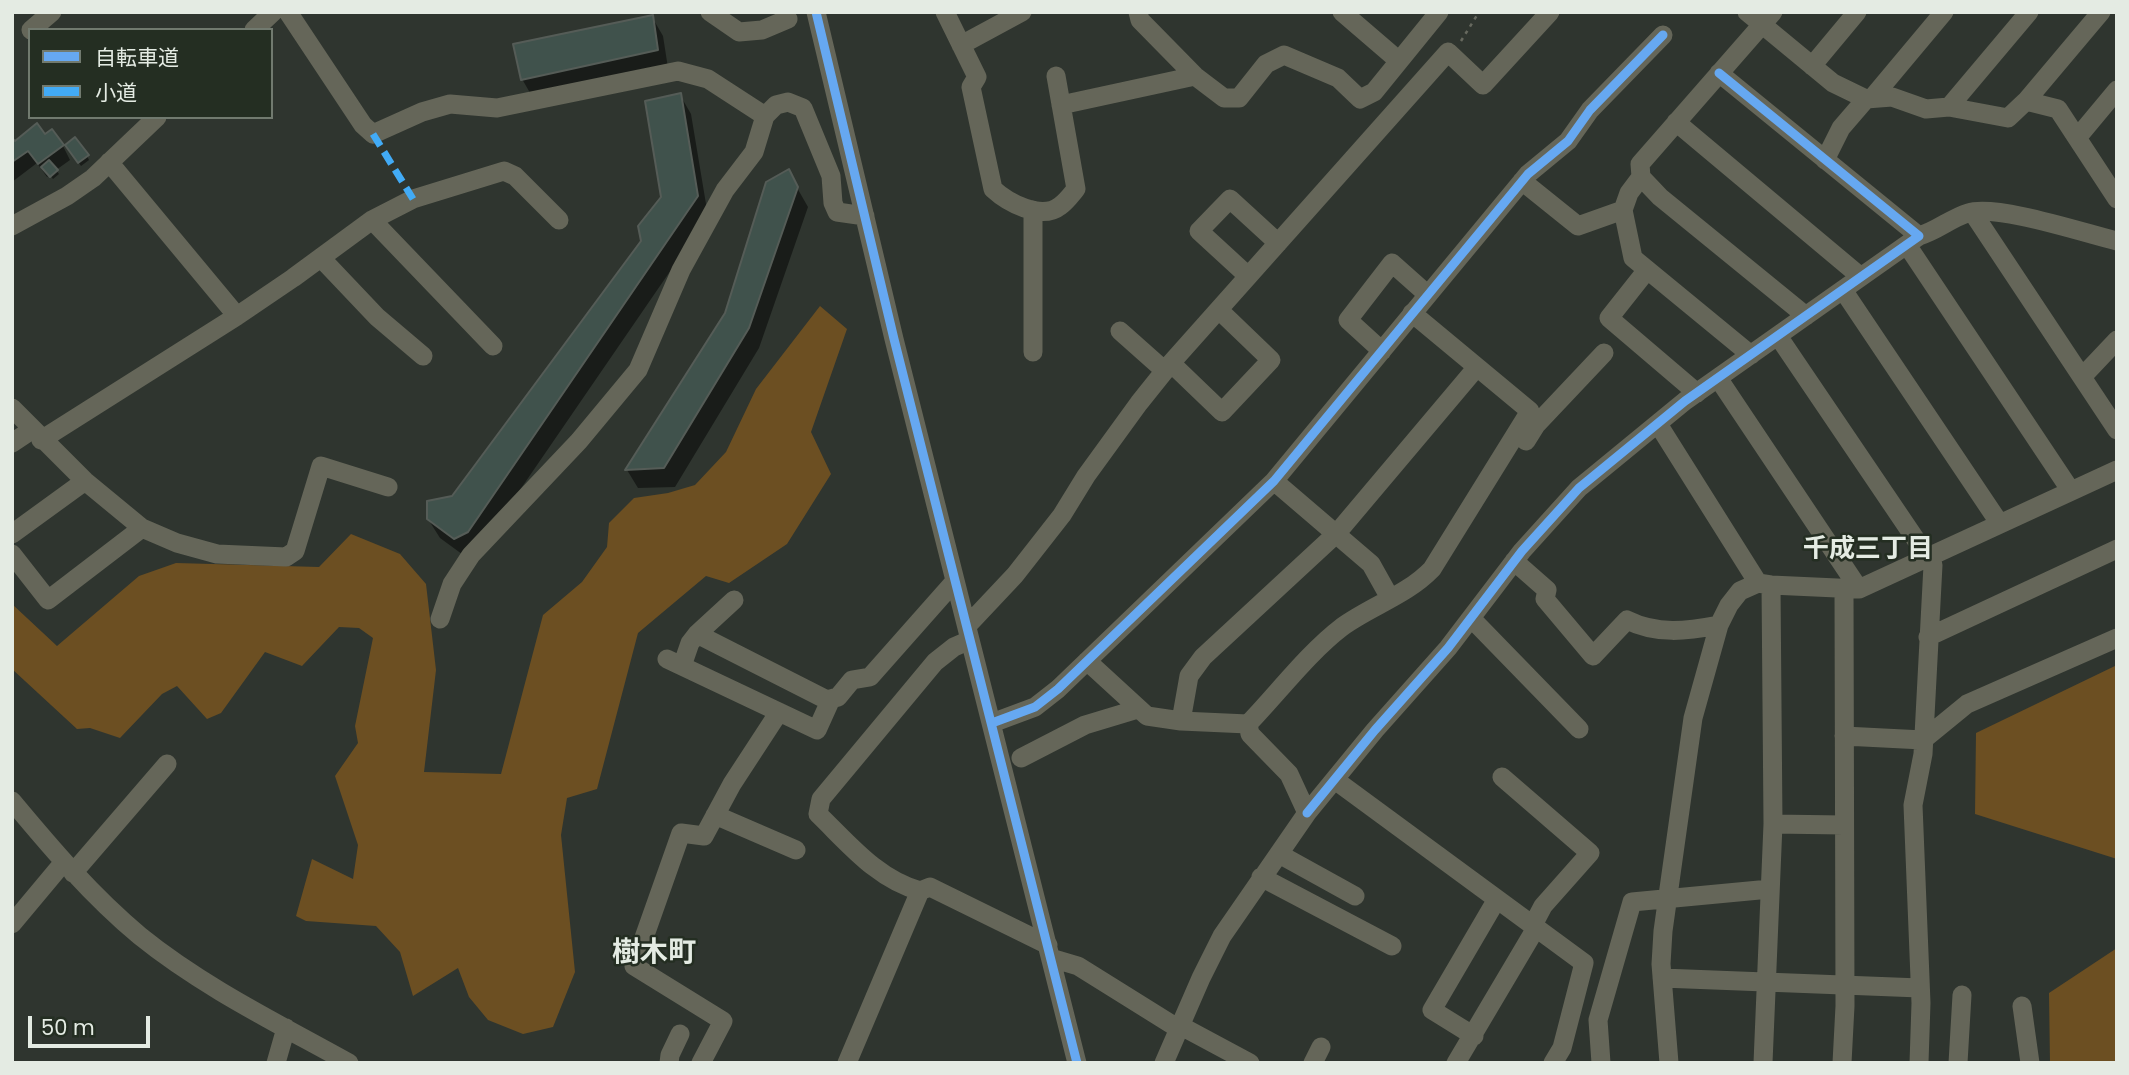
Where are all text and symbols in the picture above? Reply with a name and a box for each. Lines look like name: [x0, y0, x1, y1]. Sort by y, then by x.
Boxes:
legend: [28, 28, 273, 119]
text: 自転車道: [95, 43, 179, 72]
text: 小道: [95, 78, 137, 107]
district label: 千成三丁目: [1803, 534, 1933, 566]
district label: 樹木町: [612, 937, 696, 971]
scale bar: [32, 1002, 154, 1046]
text: 50 m: [41, 1013, 95, 1042]

